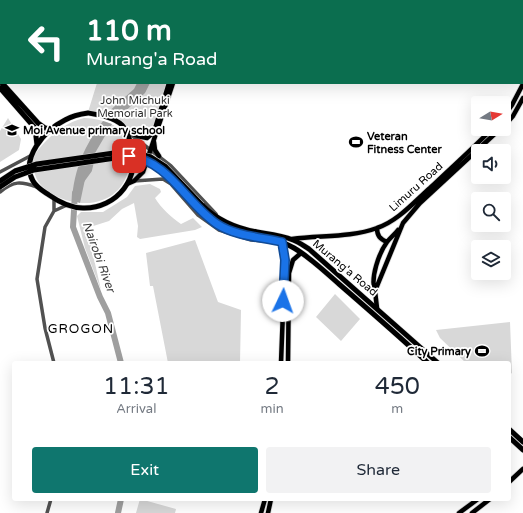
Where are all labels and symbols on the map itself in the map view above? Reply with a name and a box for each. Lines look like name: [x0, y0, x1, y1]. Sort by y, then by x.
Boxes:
park label: John Michuki Memorial Park: [97, 94, 173, 120]
north arrow: [471, 96, 511, 136]
school or university icon: Moi Avenue primary school: [4, 122, 20, 138]
place label: Moi Avenue primary school: [23, 124, 165, 138]
place label: Veteran Fitness Center: [367, 130, 442, 156]
sports icon: Veteran Fitness Center: [348, 134, 364, 150]
pin: [112, 139, 146, 173]
street label: Limuru Road: [387, 160, 445, 214]
water label: Nairobi River: [80, 220, 119, 295]
street label: Murang'a Road: [310, 237, 380, 299]
position arrow: [262, 280, 304, 322]
district label: GROGON: [48, 321, 114, 337]
sports icon: City Primary: [474, 343, 490, 359]
place label: City Primary: [407, 345, 471, 359]

